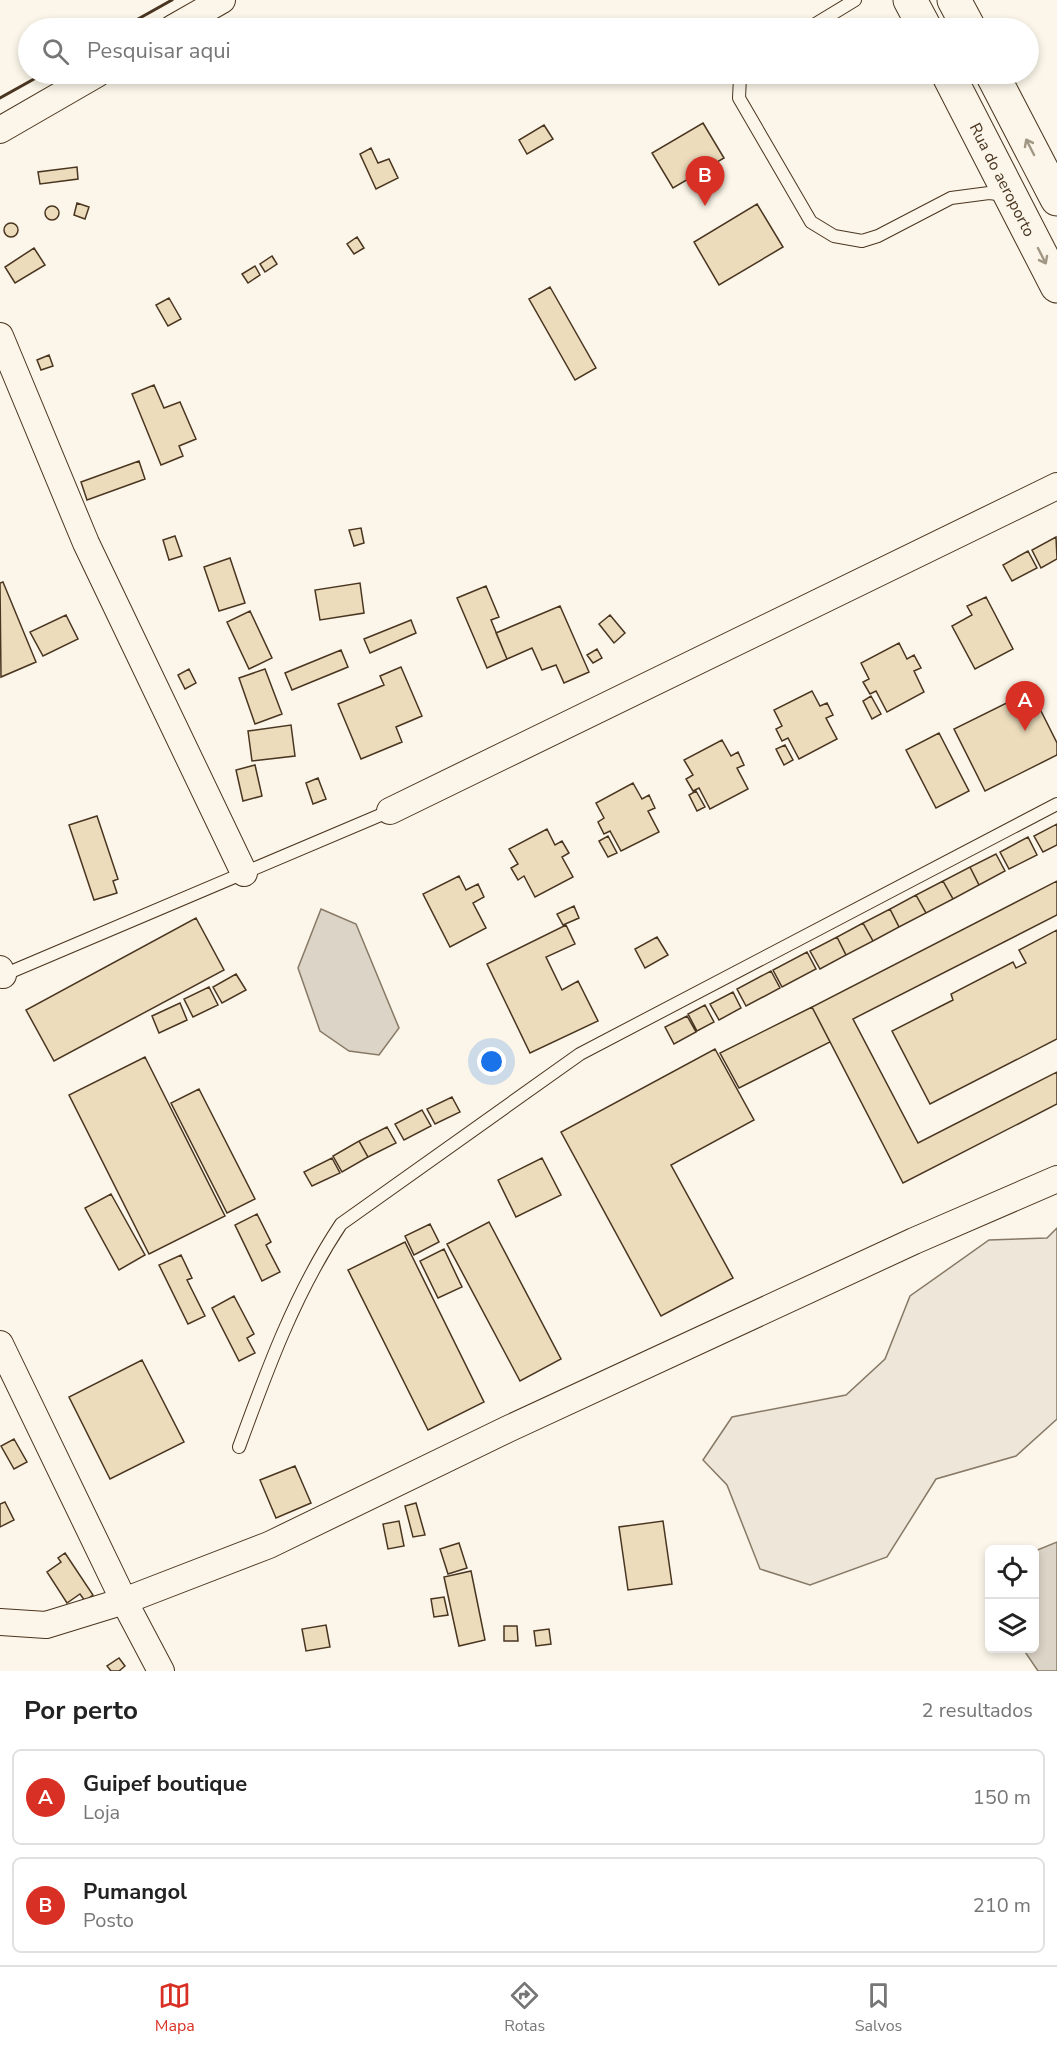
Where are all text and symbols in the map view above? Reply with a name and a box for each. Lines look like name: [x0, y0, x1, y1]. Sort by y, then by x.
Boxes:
search box: [18, 18, 1039, 84]
icon: search: [39, 35, 72, 68]
text: Pesquisar aqui: [87, 36, 231, 66]
street label: Rua do aeroporto: [964, 119, 1040, 241]
one-way arrow: [1024, 138, 1035, 156]
pin: B: [686, 156, 724, 206]
one-way arrow: [1037, 247, 1048, 265]
pin: A: [1006, 682, 1044, 731]
your location: [477, 1047, 506, 1076]
map controls: [985, 1545, 1039, 1653]
button: locate: [985, 1545, 1039, 1599]
button: layers: [985, 1599, 1039, 1653]
text: Por perto: [24, 1693, 138, 1728]
text: 2 resultados: [922, 1697, 1033, 1724]
text: Guipef boutique: [83, 1769, 247, 1799]
text: A: [38, 1784, 53, 1811]
text: 150 m: [973, 1784, 1031, 1811]
text: Loja: [83, 1799, 120, 1826]
text: Pumangol: [83, 1877, 187, 1907]
text: B: [39, 1892, 52, 1919]
text: 210 m: [973, 1892, 1031, 1919]
text: Posto: [83, 1907, 134, 1934]
tab: Mapa: [155, 1979, 195, 2037]
tab: Rotas: [504, 1979, 545, 2037]
tab: Salvos: [855, 1979, 902, 2037]

